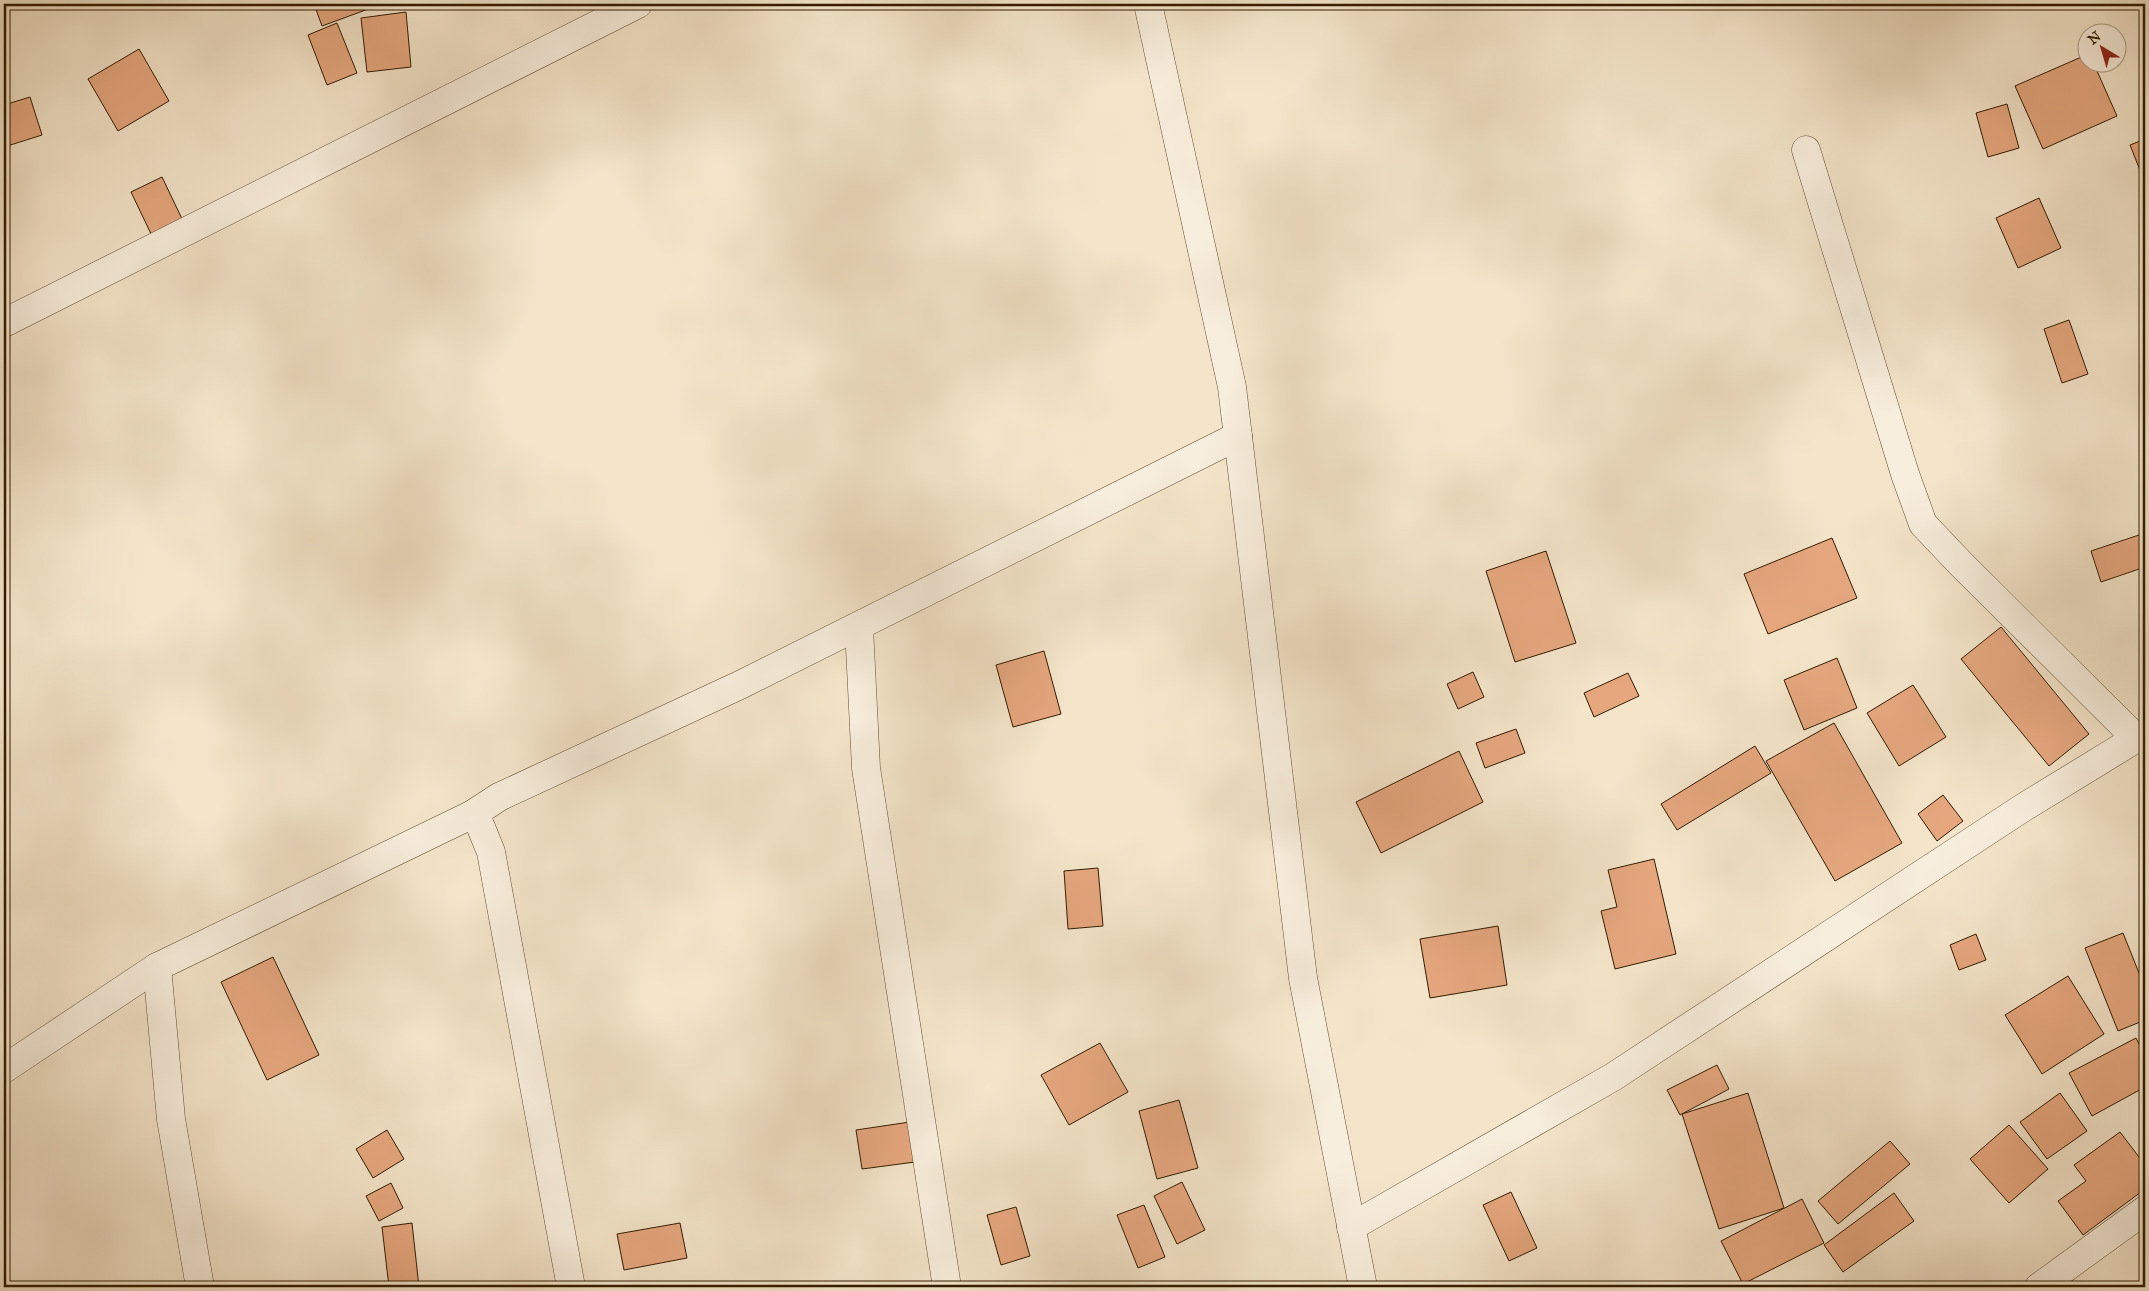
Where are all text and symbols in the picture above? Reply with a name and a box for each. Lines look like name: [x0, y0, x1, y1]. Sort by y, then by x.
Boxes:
north arrow: [2076, 22, 2126, 72]
text: N: [2084, 28, 2104, 49]

